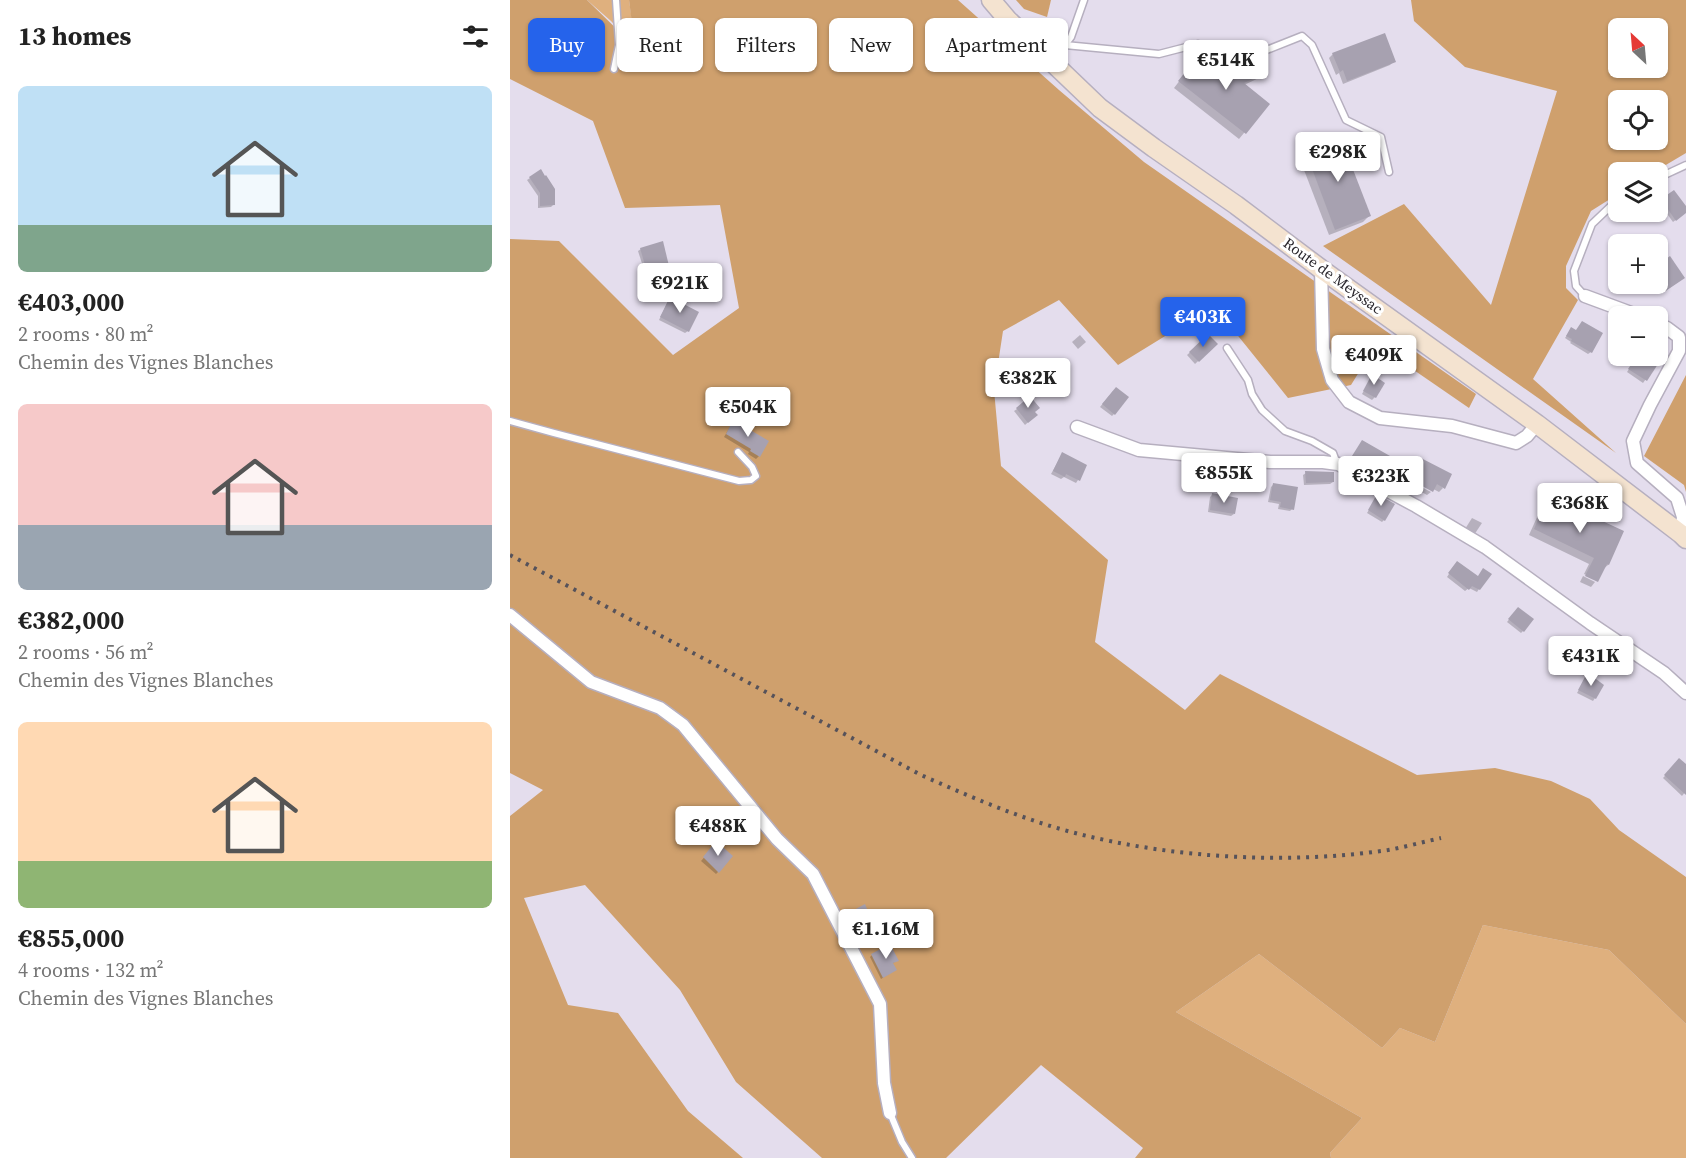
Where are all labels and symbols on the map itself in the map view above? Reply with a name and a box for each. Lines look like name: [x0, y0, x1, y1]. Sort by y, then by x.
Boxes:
north arrow: [1608, 18, 1668, 78]
pin: €514K: [1184, 40, 1268, 91]
pin: €298K: [1296, 132, 1380, 183]
street label: Route de Meyssac: [1279, 232, 1387, 319]
pin: €921K: [638, 263, 722, 314]
pin: €403K: [1161, 297, 1245, 348]
pin: €409K: [1332, 335, 1416, 386]
pin: €382K: [986, 358, 1070, 409]
pin: €504K: [706, 387, 790, 438]
pin: €855K: [1182, 453, 1266, 504]
pin: €323K: [1339, 456, 1423, 507]
pin: €368K: [1538, 483, 1622, 534]
pin: €431K: [1549, 636, 1633, 687]
pin: €488K: [676, 806, 760, 857]
pin: €1.16M: [837, 909, 935, 960]

